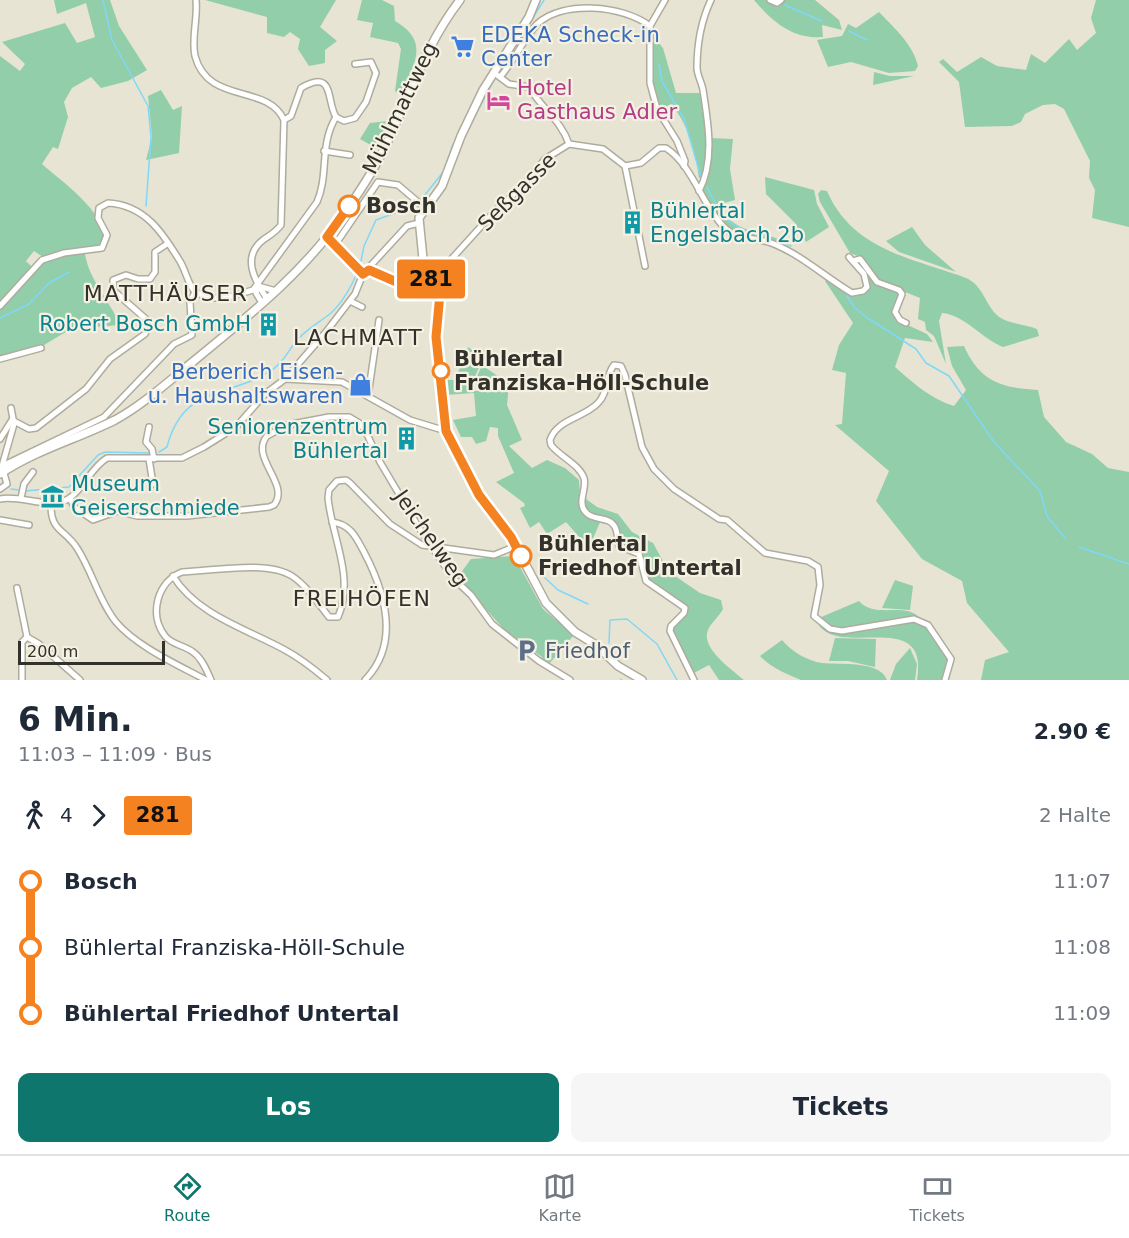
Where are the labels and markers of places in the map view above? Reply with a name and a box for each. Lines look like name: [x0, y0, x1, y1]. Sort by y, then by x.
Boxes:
place label: EDEKA Scheck-in Center: [481, 23, 660, 71]
supermarket icon: EDEKA Scheck-in Center: [450, 34, 476, 60]
place label: Hotel Gasthaus Adler: [517, 76, 678, 124]
hotel icon: Hotel Gasthaus Adler: [486, 87, 512, 113]
place label: Bosch: [366, 194, 436, 218]
marker: Bosch: [338, 195, 360, 217]
place label: Bühlertal Engelsbach 2b: [650, 199, 804, 247]
building icon: Bühlertal Engelsbach 2b: [619, 210, 645, 236]
building icon: Robert Bosch GmbH: [256, 311, 282, 337]
place label: Robert Bosch GmbH: [39, 312, 251, 336]
place label: Bühlertal Franziska-Höll-Schule: [454, 347, 709, 395]
place label: Berberich Eisen- u. Haushaltswaren: [148, 360, 343, 408]
marker: Bühlertal Franziska-Höll-Schule: [432, 362, 450, 380]
shop icon: Berberich Eisen- u. Haushaltswaren: [348, 371, 374, 397]
place label: Seniorenzentrum Bühlertal: [207, 415, 388, 463]
building icon: Seniorenzentrum Bühlertal: [393, 426, 419, 452]
place label: Museum Geiserschmiede: [71, 472, 240, 520]
museum icon: Museum Geiserschmiede: [40, 483, 66, 509]
place label: Bühlertal Friedhof Untertal: [538, 532, 742, 580]
marker: Bühlertal Friedhof Untertal: [510, 545, 532, 567]
parking icon: Friedhof: [514, 638, 540, 664]
place label: Friedhof: [545, 639, 630, 663]

